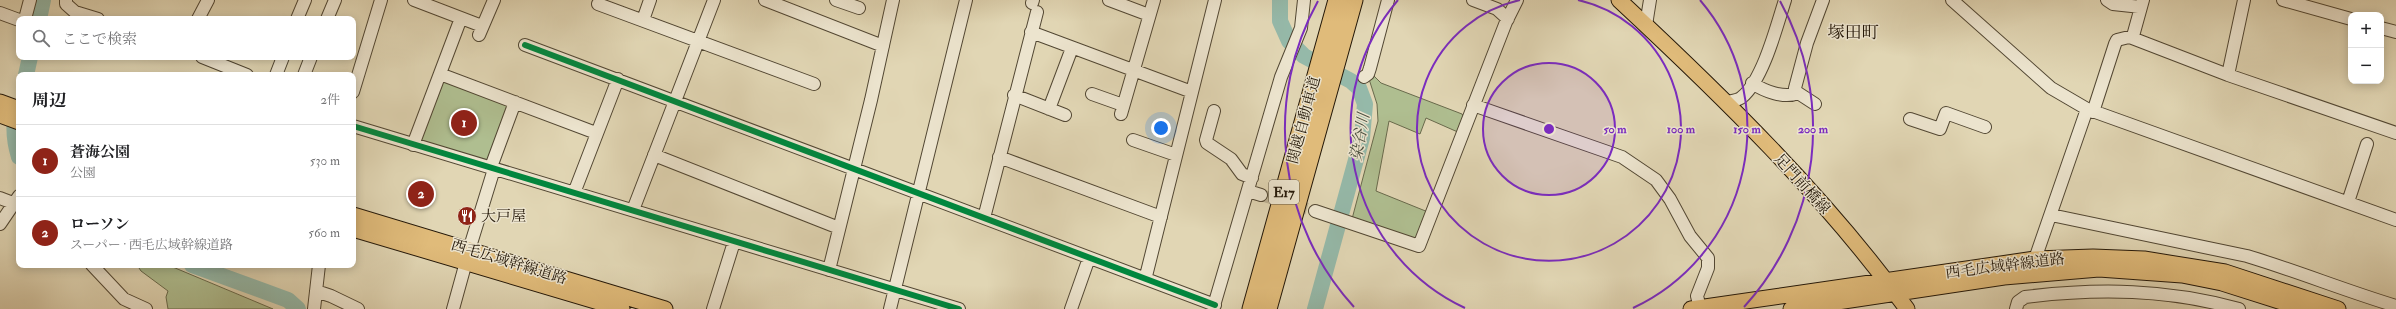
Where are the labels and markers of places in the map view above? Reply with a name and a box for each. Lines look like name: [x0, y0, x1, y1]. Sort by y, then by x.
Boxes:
pin: 1: [451, 108, 477, 138]
centre of rings: [1542, 122, 1556, 136]
pin: 2: [408, 179, 434, 209]
restaurant icon: 大戸屋: [456, 205, 478, 227]
place label: 大戸屋: [481, 207, 526, 226]

